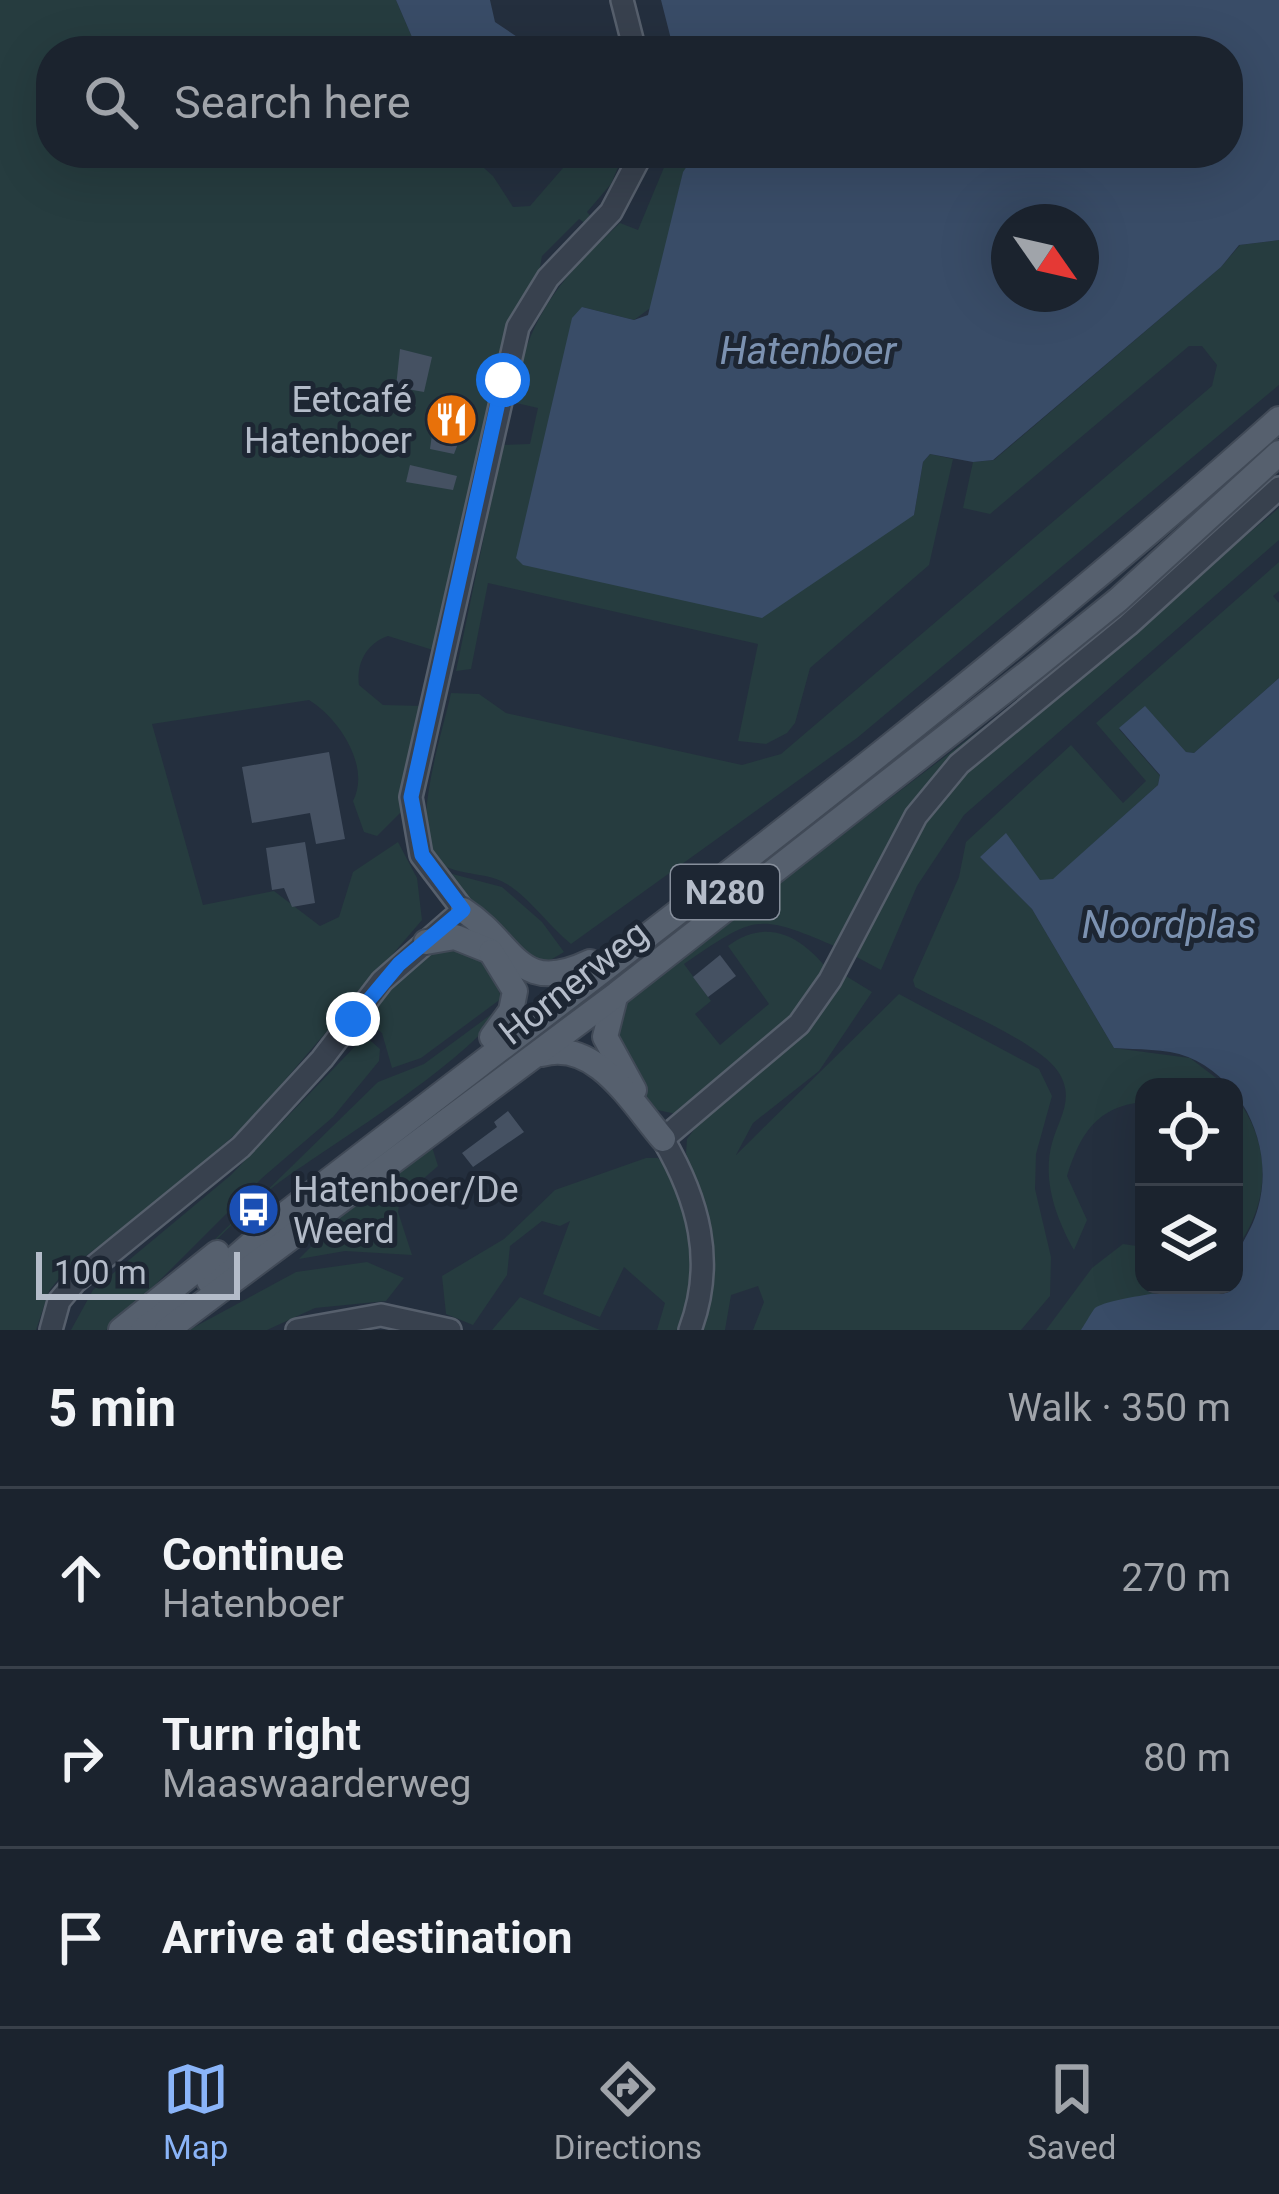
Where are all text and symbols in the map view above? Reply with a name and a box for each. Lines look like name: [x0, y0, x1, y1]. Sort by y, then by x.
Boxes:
search box: [36, 36, 1243, 168]
icon: search: [78, 69, 144, 135]
text: Search here: [174, 76, 411, 129]
north arrow: [991, 204, 1099, 312]
water label: Hatenboer: [720, 328, 897, 374]
route start: [476, 353, 530, 407]
place label: Eetcafé Hatenboer: [244, 379, 412, 462]
restaurant icon: Eetcafé Hatenboer: [423, 392, 479, 448]
road number: N280: [671, 865, 779, 919]
water label: Noordplas: [1082, 902, 1256, 948]
street label: Hornerweg: [491, 912, 656, 1054]
route end: [326, 992, 380, 1046]
map controls: [1135, 1078, 1243, 1294]
button: locate: [1135, 1078, 1243, 1186]
place label: Hatenboer/De Weerd: [293, 1169, 519, 1252]
bus stop icon: Hatenboer/De Weerd: [226, 1182, 282, 1238]
button: layers: [1135, 1186, 1243, 1294]
scale bar: [36, 1246, 240, 1299]
text: 100 m: [54, 1253, 147, 1292]
text: 5 min: [48, 1379, 176, 1438]
text: Walk · 350 m: [1007, 1385, 1231, 1431]
text: Continue: [162, 1528, 344, 1581]
icon: ahead: [48, 1545, 114, 1611]
text: 270 m: [1121, 1555, 1231, 1601]
text: Hatenboer: [162, 1581, 344, 1627]
text: Turn right: [162, 1708, 361, 1761]
icon: right: [48, 1725, 114, 1791]
text: 80 m: [1143, 1735, 1231, 1781]
text: Maaswaarderweg: [162, 1761, 471, 1807]
icon: arrive: [48, 1905, 114, 1971]
text: Arrive at destination: [162, 1911, 573, 1964]
tab: Map: [163, 2056, 229, 2167]
tab: Directions: [554, 2056, 702, 2167]
tab: Saved: [1027, 2056, 1116, 2167]

